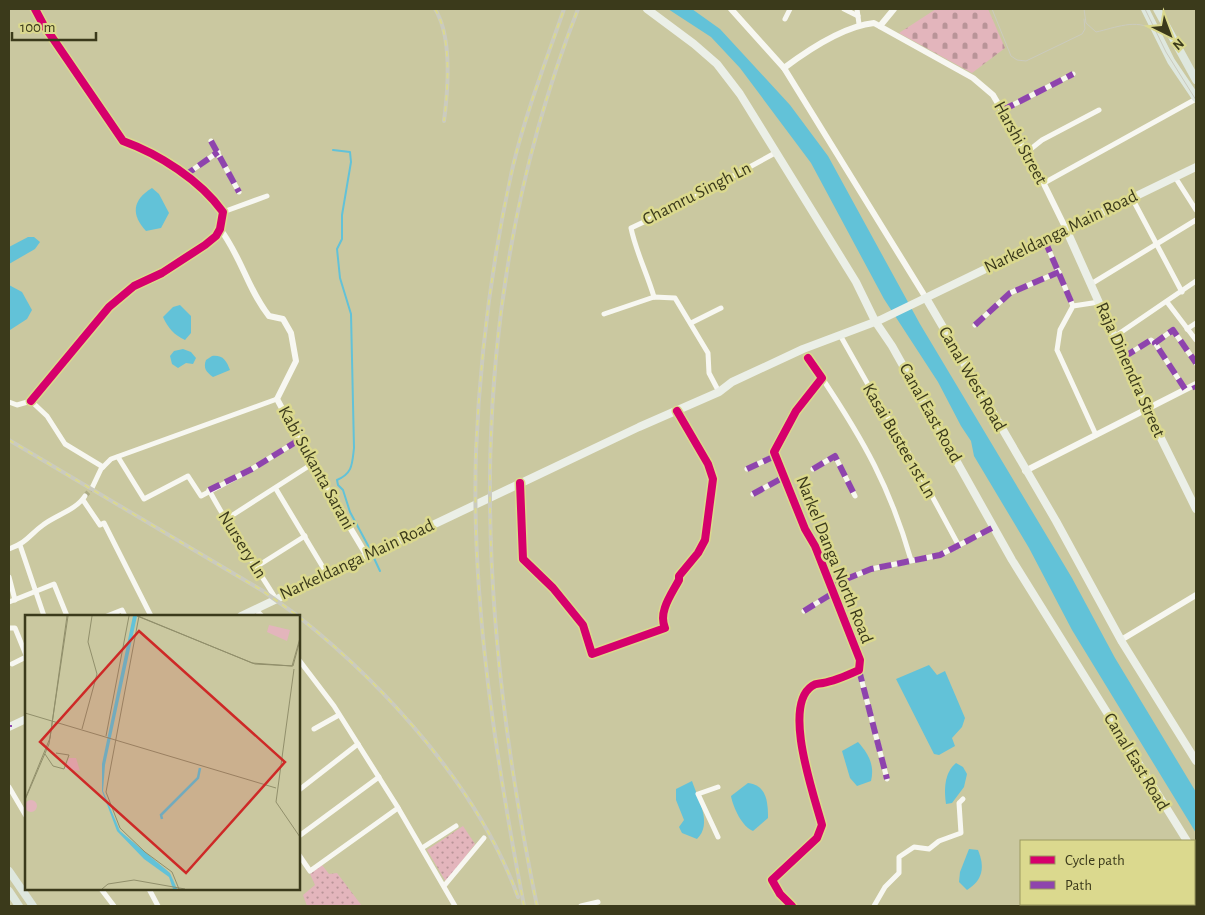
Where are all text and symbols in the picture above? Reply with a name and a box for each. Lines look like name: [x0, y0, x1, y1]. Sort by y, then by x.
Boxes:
scale bar: [12, 10, 96, 42]
north arrow: [1145, 10, 1195, 60]
text: 100 m: [20, 20, 55, 35]
text: N: [1170, 35, 1186, 52]
street label: Harshi Street: [990, 99, 1050, 188]
street label: Chamru Singh Ln: [640, 159, 754, 229]
street label: Narkeldanga Main Road: [982, 187, 1140, 277]
street label: Raja Dinendra Street: [1092, 300, 1168, 440]
street label: Canal West Road: [935, 324, 1009, 434]
street label: Canal East Road: [895, 360, 965, 466]
street label: Kasai Bustee 1st Ln: [859, 381, 939, 501]
street label: Kabi Sukanta Sarani: [275, 403, 357, 533]
street label: Narkel Danga North Road: [792, 474, 876, 646]
street label: Nursery Ln: [214, 508, 270, 582]
street label: Narkeldanga Main Road: [277, 516, 437, 604]
inset map: [25, 615, 300, 890]
street label: Canal East Road: [1100, 710, 1172, 814]
legend: [1020, 840, 1195, 905]
text: Cycle path: [1065, 853, 1125, 868]
text: Path: [1065, 878, 1092, 893]

